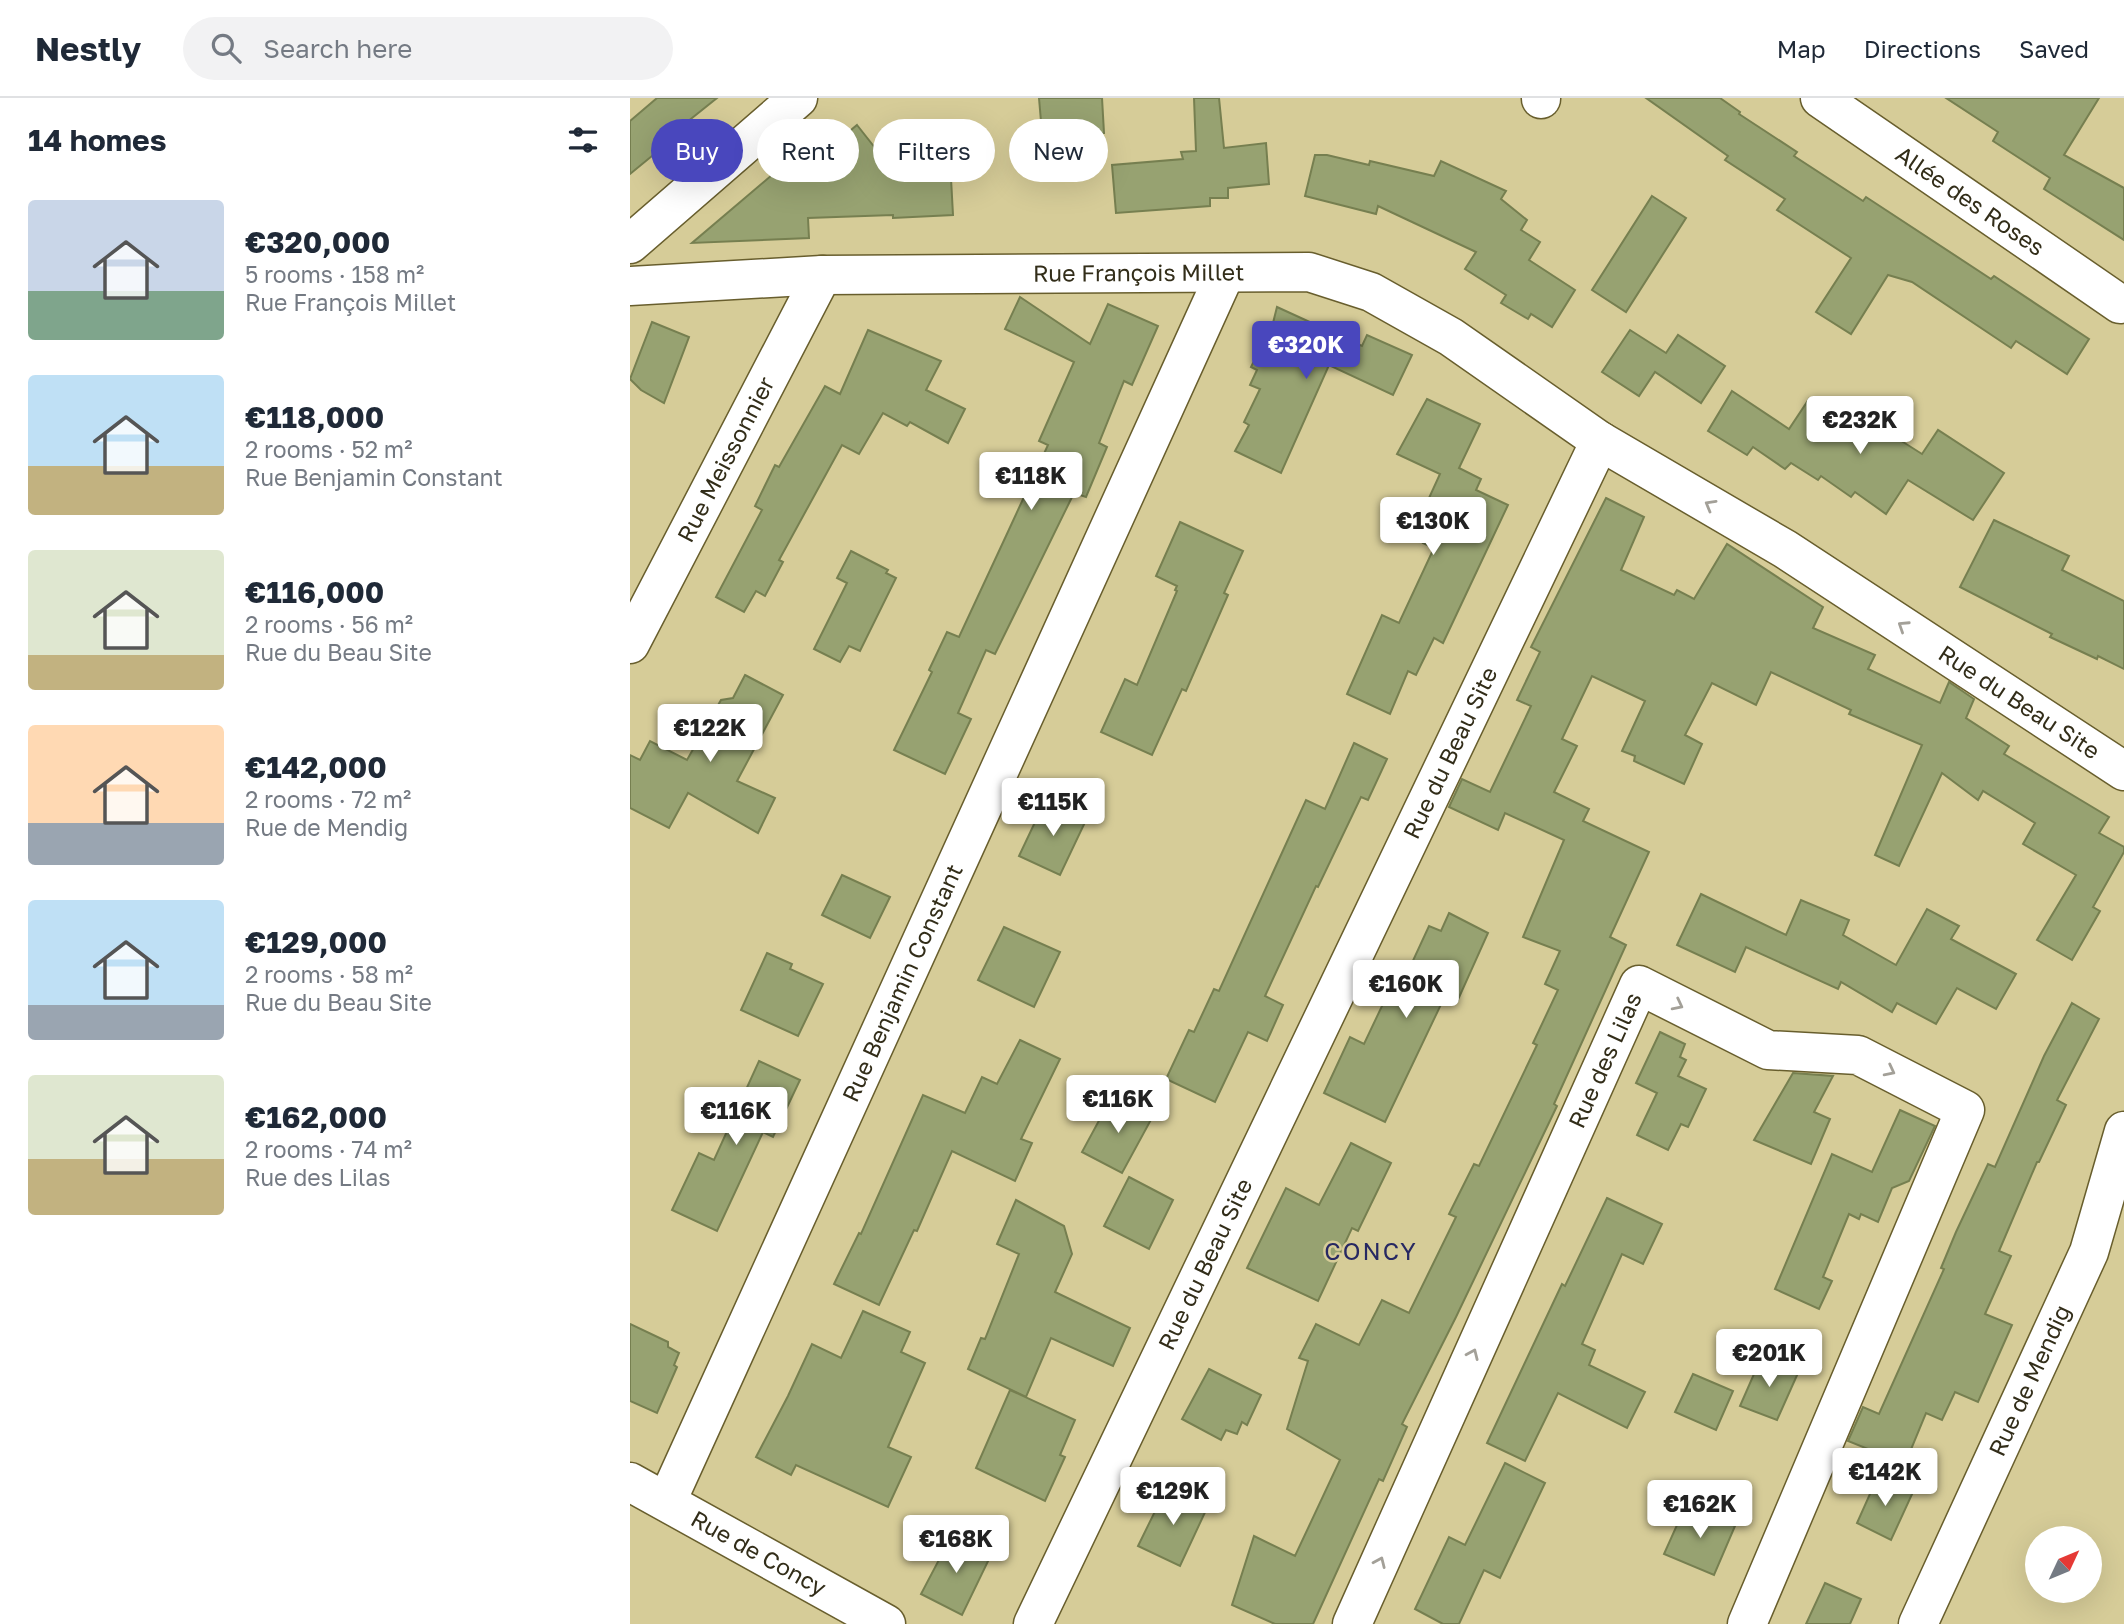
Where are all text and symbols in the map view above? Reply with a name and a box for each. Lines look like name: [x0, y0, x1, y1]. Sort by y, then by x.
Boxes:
search box: [183, 17, 673, 80]
text: Nestly: [35, 29, 141, 68]
icon: search: [207, 29, 245, 67]
text: Search here: [263, 33, 412, 64]
text: Map: [1777, 34, 1826, 63]
text: Directions: [1864, 34, 1981, 63]
text: Saved: [2019, 34, 2089, 63]
chip: Buy: [651, 119, 743, 182]
chip: Rent: [757, 119, 859, 182]
chip: Filters: [873, 119, 995, 182]
chip: New: [1009, 119, 1108, 182]
icon: filters: [564, 121, 602, 159]
text: 14 homes: [28, 122, 167, 158]
street label: Allée des Roses: [1891, 139, 2050, 261]
text: €320,000: [245, 224, 390, 260]
icon: home: [84, 228, 168, 312]
street label: Rue François Millet: [1033, 257, 1244, 287]
text: 5 rooms · 158 m²: [245, 260, 424, 288]
text: Rue François Millet: [245, 288, 456, 316]
pin: €320K: [1257, 322, 1355, 381]
text: €320K: [1268, 330, 1344, 358]
street label: Rue Meissonnier: [671, 372, 780, 546]
pin: €232K: [1811, 396, 1909, 456]
text: €118,000: [245, 399, 384, 435]
icon: home: [84, 403, 168, 487]
text: €232K: [1823, 405, 1897, 433]
text: 2 rooms · 52 m²: [245, 435, 412, 463]
pin: €118K: [982, 452, 1080, 512]
text: €118K: [995, 461, 1067, 489]
text: Rue Benjamin Constant: [245, 463, 503, 491]
pin: €130K: [1384, 498, 1482, 557]
one-way arrow: [1705, 500, 1718, 513]
text: €130K: [1396, 506, 1470, 534]
text: €116,000: [245, 574, 384, 610]
icon: home: [84, 578, 168, 662]
text: 2 rooms · 56 m²: [245, 610, 413, 638]
one-way arrow: [1898, 622, 1911, 634]
text: Rue du Beau Site: [245, 638, 432, 666]
street label: Rue du Beau Site: [1934, 639, 2105, 764]
street label: Rue du Beau Site: [1397, 662, 1503, 843]
pin: €122K: [661, 704, 759, 764]
text: €122K: [674, 713, 746, 741]
text: €142,000: [245, 749, 387, 785]
icon: home: [84, 753, 168, 837]
pin: €115K: [1004, 778, 1102, 838]
text: 2 rooms · 72 m²: [245, 785, 411, 813]
text: €115K: [1018, 787, 1088, 815]
text: Rue de Mendig: [245, 813, 408, 841]
street label: Rue Benjamin Constant: [836, 859, 968, 1106]
text: €129,000: [245, 924, 387, 960]
icon: home: [84, 928, 168, 1012]
text: 2 rooms · 58 m²: [245, 960, 413, 988]
pin: €160K: [1357, 960, 1455, 1020]
text: €160K: [1369, 969, 1443, 997]
text: Rue du Beau Site: [245, 988, 432, 1016]
street label: Rue des Lilas: [1562, 988, 1647, 1132]
one-way arrow: [1671, 996, 1683, 1010]
one-way arrow: [1883, 1063, 1896, 1077]
pin: €116K: [1069, 1076, 1167, 1135]
text: €116K: [1082, 1084, 1154, 1112]
pin: €116K: [687, 1088, 785, 1147]
text: €116K: [700, 1096, 772, 1124]
text: €162,000: [245, 1099, 387, 1135]
icon: home: [84, 1103, 168, 1187]
text: 2 rooms · 74 m²: [245, 1135, 412, 1163]
text: Rue des Lilas: [245, 1163, 390, 1191]
street label: Rue du Beau Site: [1152, 1173, 1258, 1354]
district label: CONCY: [1324, 1236, 1418, 1265]
street label: Rue de Mendig: [1982, 1300, 2076, 1460]
pin: €201K: [1720, 1330, 1818, 1389]
text: €201K: [1732, 1338, 1806, 1366]
one-way arrow: [1465, 1349, 1479, 1361]
pin: €142K: [1836, 1448, 1934, 1508]
text: €142K: [1848, 1457, 1922, 1485]
pin: €129K: [1124, 1468, 1222, 1527]
text: €129K: [1136, 1476, 1210, 1504]
pin: €162K: [1651, 1480, 1749, 1540]
text: €162K: [1663, 1489, 1737, 1517]
street label: Rue de Concy: [687, 1504, 832, 1601]
pin: €168K: [907, 1516, 1005, 1575]
text: €168K: [919, 1524, 993, 1552]
north arrow: [2025, 1526, 2102, 1603]
map controls: [2025, 1526, 2102, 1603]
one-way arrow: [1372, 1557, 1386, 1569]

